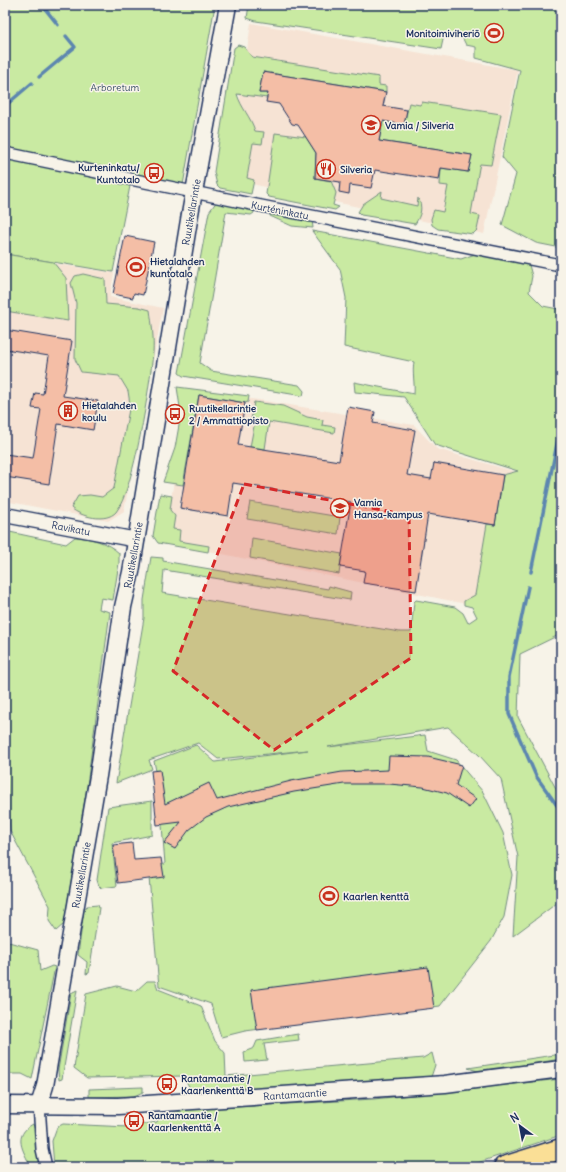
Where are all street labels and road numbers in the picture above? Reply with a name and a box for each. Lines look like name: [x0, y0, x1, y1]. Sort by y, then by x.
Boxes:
street label: Ruutikellarintie: [179, 178, 204, 246]
street label: Kurténinkatu: [250, 199, 310, 222]
street label: Ravikatu: [50, 518, 91, 539]
street label: Ruutikellarintie: [121, 521, 146, 589]
street label: Ruutikellarintie: [69, 841, 94, 909]
street label: Rantamaantie: [263, 1086, 327, 1103]

